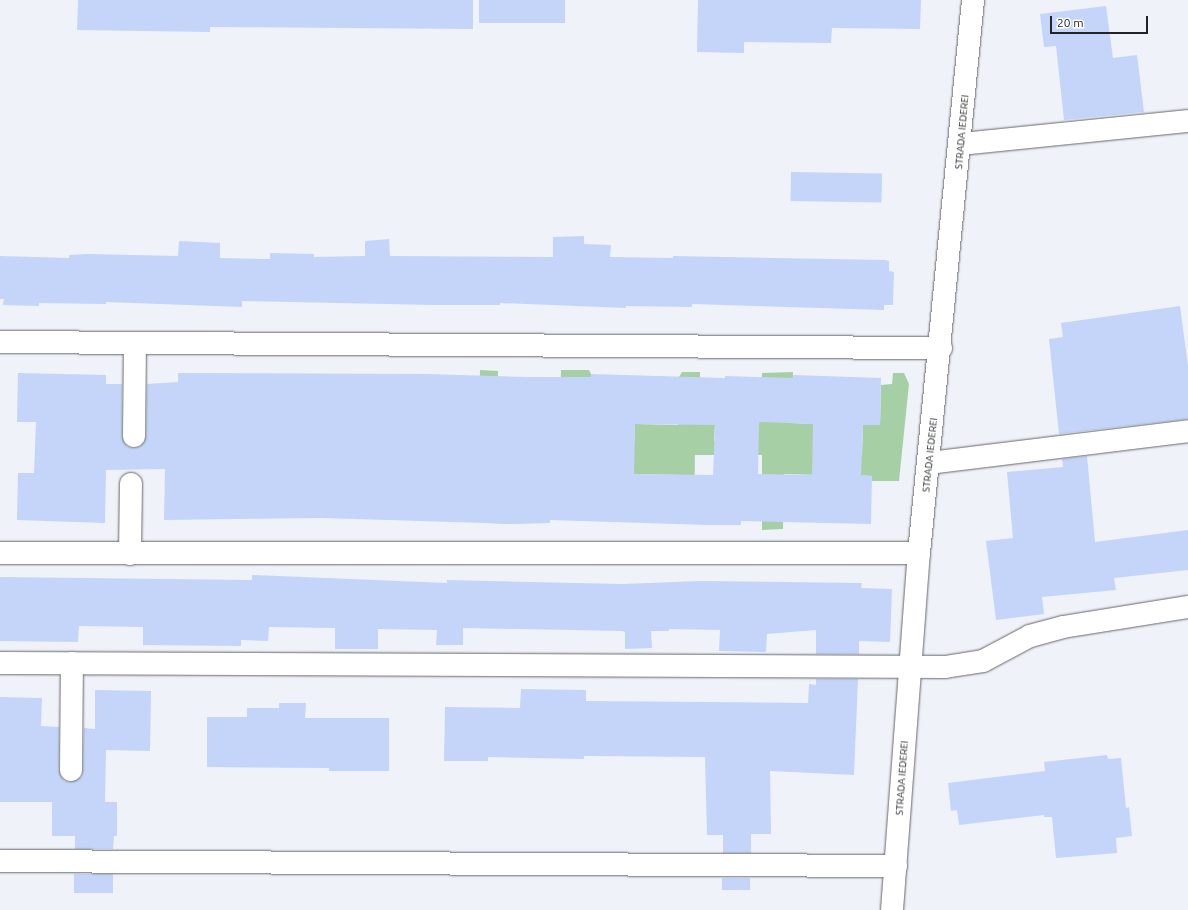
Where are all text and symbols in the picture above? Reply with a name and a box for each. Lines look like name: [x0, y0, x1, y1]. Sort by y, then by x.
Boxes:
scale bar: [1052, 8, 1150, 34]
text: 20 m: [1057, 16, 1084, 29]
street label: STRADA IEDEREI: [953, 94, 971, 170]
street label: STRADA IEDEREI: [920, 417, 940, 493]
street label: STRADA IEDEREI: [893, 740, 911, 816]

